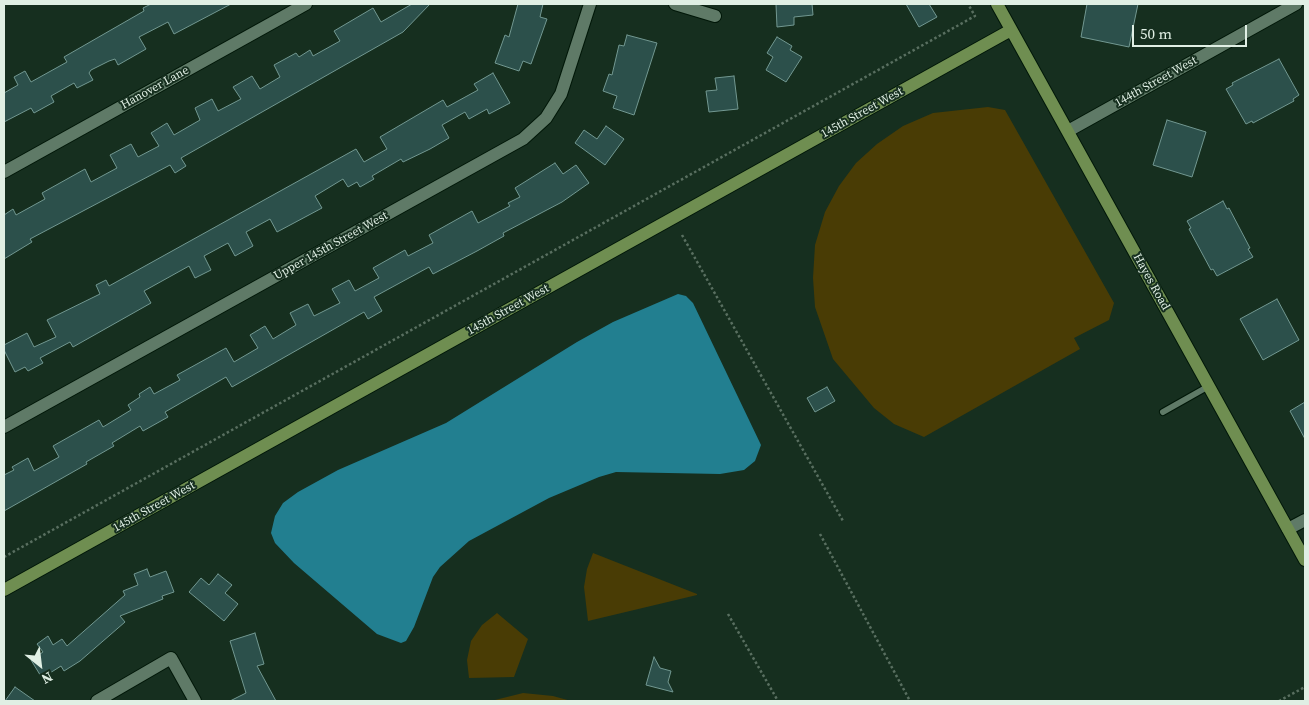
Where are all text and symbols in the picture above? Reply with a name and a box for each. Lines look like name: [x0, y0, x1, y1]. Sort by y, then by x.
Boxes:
scale bar: [1134, 15, 1249, 47]
text: 50 m: [1140, 23, 1172, 44]
street label: 144th Street West: [1112, 53, 1200, 111]
street label: Hanover Lane: [118, 63, 192, 113]
street label: 145th Street West: [818, 84, 906, 142]
street label: Upper 145th Street West: [272, 209, 390, 283]
street label: Hayes Road: [1130, 251, 1172, 313]
street label: 145th Street West: [464, 281, 552, 339]
street label: 145th Street West: [110, 478, 198, 536]
north arrow: [15, 640, 65, 690]
text: N: [38, 667, 57, 689]

